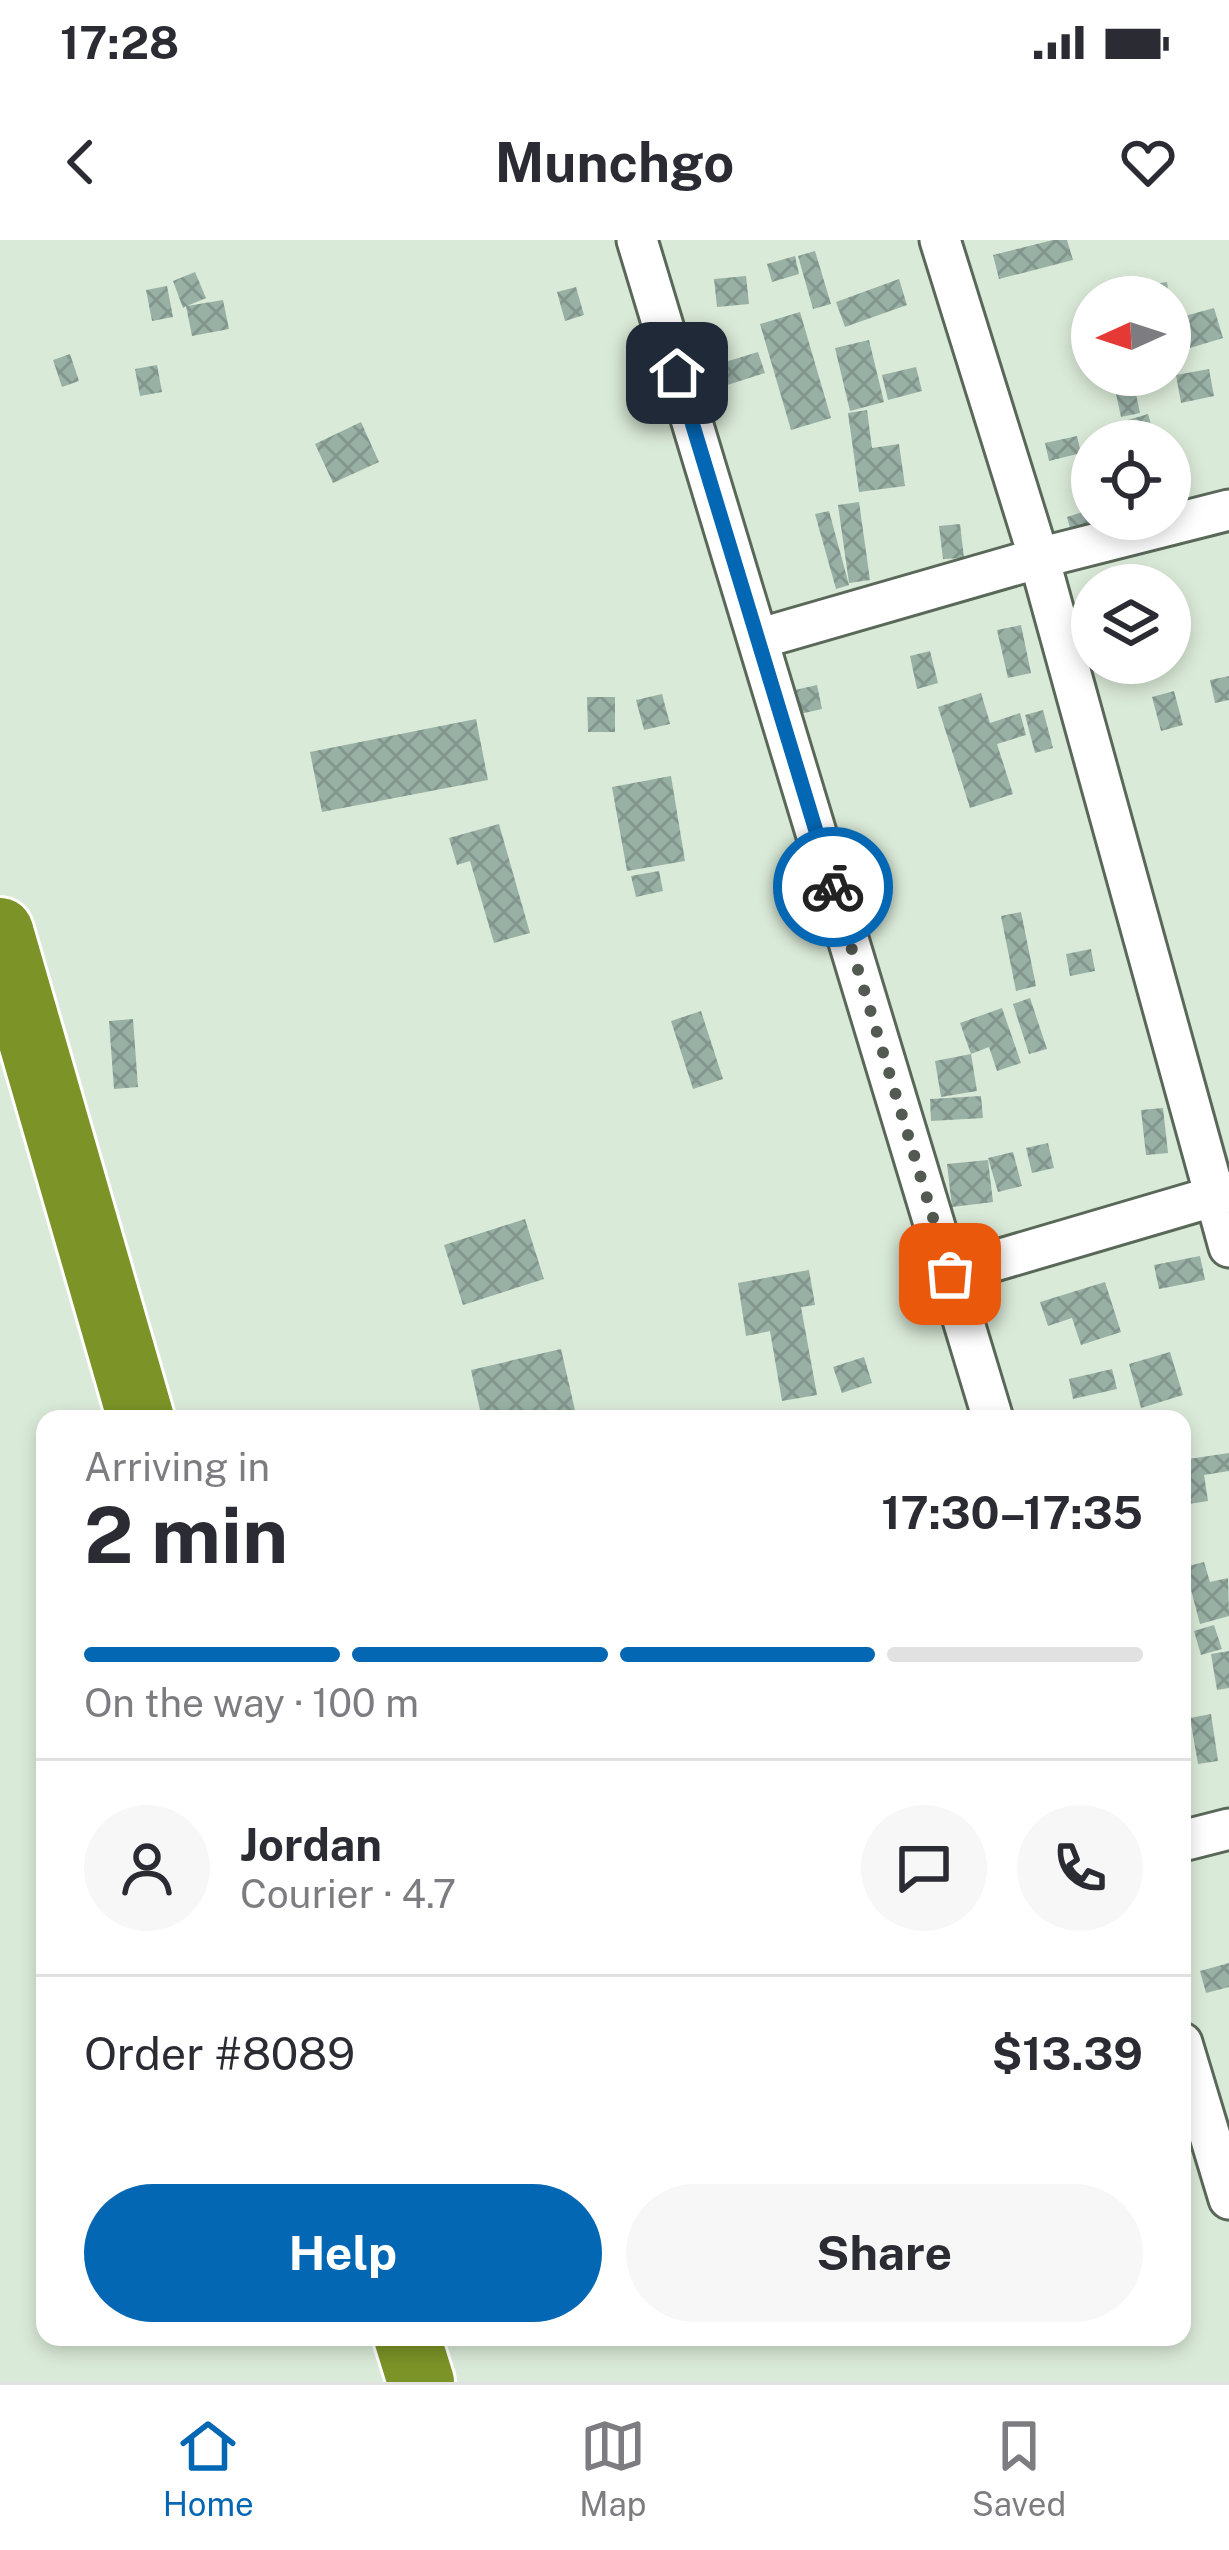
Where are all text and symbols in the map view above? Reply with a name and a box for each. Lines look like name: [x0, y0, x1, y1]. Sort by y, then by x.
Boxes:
text: 17:28: [60, 16, 179, 69]
icon: back: [48, 129, 114, 195]
icon: heart: [1115, 129, 1181, 195]
text: Munchgo: [495, 131, 734, 194]
north arrow: [1071, 276, 1191, 396]
map controls: [1071, 276, 1191, 684]
pin: [626, 322, 728, 424]
icon: home: [644, 340, 710, 406]
button: locate: [1071, 420, 1191, 540]
button: layers: [1071, 564, 1191, 684]
courier: [773, 827, 893, 947]
icon: bike: [800, 854, 866, 920]
pin: [899, 1223, 1001, 1325]
icon: bag: [917, 1241, 983, 1307]
text: Arriving in: [84, 1444, 270, 1490]
text: 17:30–17:35: [881, 1486, 1143, 1539]
text: 2 min: [84, 1489, 288, 1581]
text: On the way · 100 m: [84, 1680, 419, 1726]
button: person: [84, 1805, 210, 1931]
button: chat: [861, 1805, 987, 1931]
button: phone: [1017, 1805, 1143, 1931]
text: Jordan: [240, 1818, 382, 1871]
text: Courier · 4.7: [240, 1871, 456, 1917]
text: Order #8089: [84, 2027, 355, 2080]
text: $13.39: [992, 2027, 1143, 2080]
button: Help: [84, 2184, 602, 2322]
button: Share: [626, 2184, 1143, 2322]
tab: Home: [163, 2413, 254, 2523]
tab: Map: [579, 2413, 646, 2523]
tab: Saved: [972, 2413, 1066, 2523]

